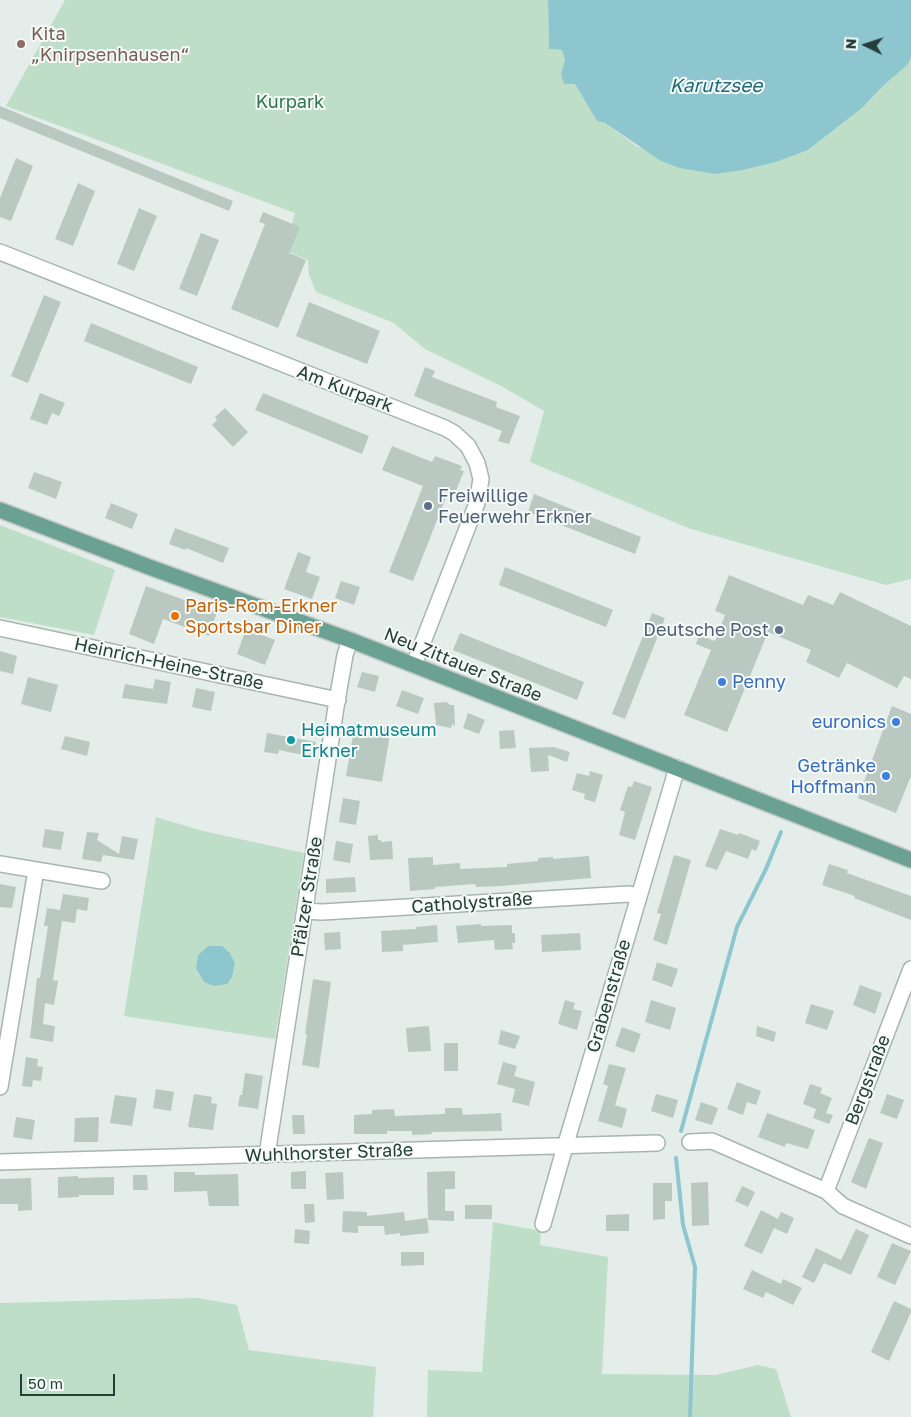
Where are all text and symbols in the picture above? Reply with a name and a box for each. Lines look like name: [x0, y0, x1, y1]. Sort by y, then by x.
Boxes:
north arrow: [841, 20, 891, 70]
place label: Kita „Knirpsenhausen“: [31, 23, 189, 66]
marker: Kita „Knirpsenhausen“: [15, 38, 27, 50]
text: N: [842, 38, 859, 50]
water label: Karutzsee: [670, 75, 762, 97]
park label: Kurpark: [256, 91, 324, 113]
street label: Am Kurpark: [294, 361, 396, 417]
place label: Freiwillige Feuerwehr Erkner: [438, 485, 592, 528]
marker: Freiwillige Feuerwehr Erkner: [422, 500, 434, 512]
place label: Paris-Rom-Erkner Sportsbar Diner: [185, 595, 337, 638]
marker: Paris-Rom-Erkner Sportsbar Diner: [169, 610, 181, 622]
place label: Deutsche Post: [643, 619, 769, 641]
street label: Neu Zittauer Straße: [381, 623, 545, 707]
marker: Deutsche Post: [773, 624, 785, 636]
street label: Heinrich-Heine-Straße: [72, 633, 266, 695]
place label: Penny: [732, 671, 786, 693]
marker: Penny: [716, 676, 728, 688]
place label: euronics: [812, 711, 886, 733]
marker: euronics: [890, 716, 902, 728]
place label: Heimatmuseum Erkner: [301, 719, 437, 762]
marker: Heimatmuseum Erkner: [285, 734, 297, 746]
place label: Getränke Hoffmann: [790, 755, 876, 798]
marker: Getränke Hoffmann: [880, 770, 892, 782]
street label: Pfälzer Straße: [287, 835, 327, 959]
street label: Catholystraße: [411, 888, 533, 918]
street label: Grabenstraße: [583, 937, 635, 1055]
street label: Bergstraße: [841, 1032, 895, 1128]
street label: Wuhlhorster Straße: [244, 1139, 414, 1167]
scale bar: [22, 1364, 118, 1396]
text: 50 m: [28, 1374, 63, 1392]

